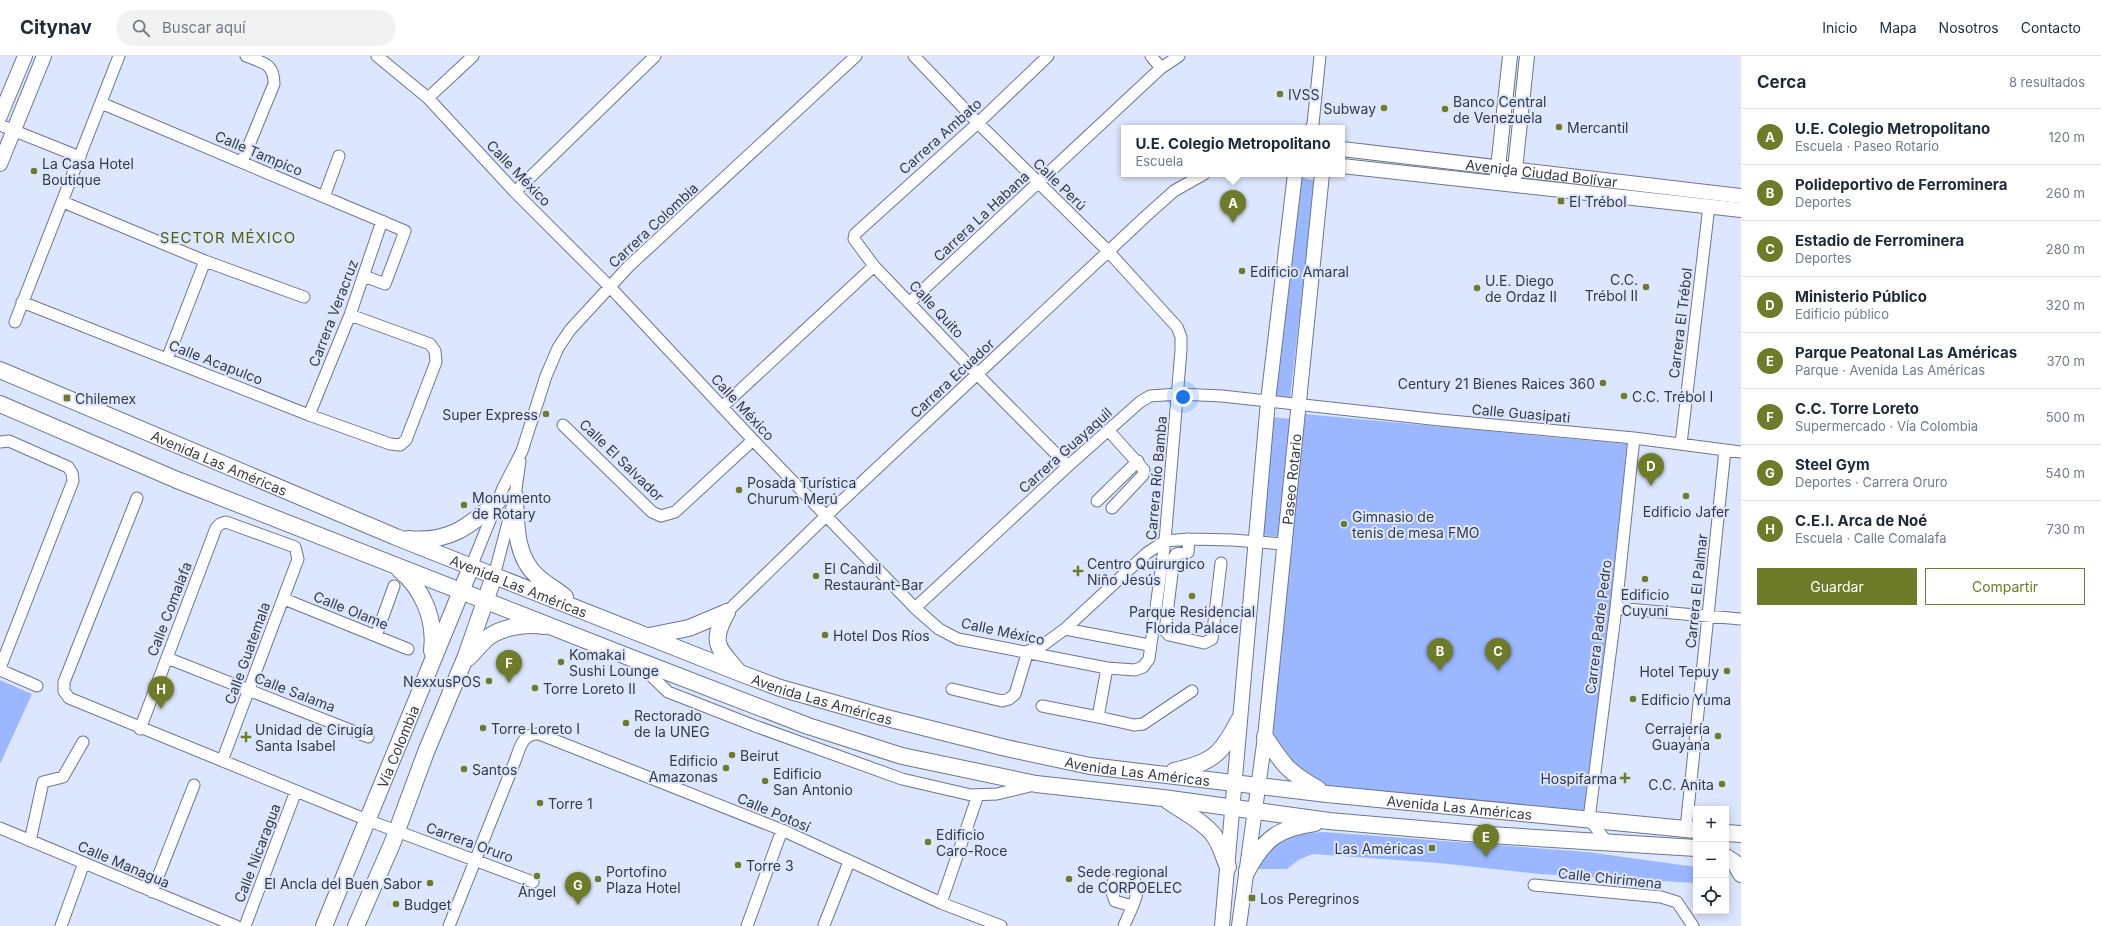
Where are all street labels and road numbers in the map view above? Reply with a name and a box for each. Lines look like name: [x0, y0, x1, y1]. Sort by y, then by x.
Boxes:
street label: Carrera Ambato: [895, 94, 985, 178]
street label: Calle Tampico: [213, 127, 305, 179]
street label: Calle México: [483, 137, 555, 209]
street label: Calle Perú: [1030, 154, 1090, 214]
street label: Avenida Ciudad Bolívar: [1465, 155, 1618, 190]
street label: Carrera La Habana: [930, 167, 1032, 265]
street label: Carrera Colombia: [605, 179, 701, 271]
street label: Carrera Veracruz: [305, 257, 361, 369]
street label: Carrera El Trébol: [1665, 267, 1695, 379]
street label: Calle Quito: [906, 277, 968, 341]
street label: Carrera Ecuador: [906, 335, 998, 421]
street label: Calle Acapulco: [167, 336, 265, 388]
street label: Calle México: [708, 370, 778, 444]
street label: Calle Guasipati: [1471, 400, 1571, 426]
street label: Carrera Guayaquil: [1015, 404, 1115, 496]
street label: Calle El Salvador: [576, 415, 668, 505]
street label: Carrera Río Bamba: [1142, 415, 1170, 541]
street label: Avenida Las Américas: [149, 426, 290, 499]
street label: Paseo Rotario: [1278, 433, 1304, 526]
street label: Carrera El Palmar: [1682, 533, 1710, 649]
street label: Avenida Las Américas: [448, 551, 590, 620]
street label: Calle Comalafa: [143, 559, 195, 659]
street label: Carrera Padre Pedro: [1581, 559, 1615, 695]
street label: Calle Olame: [311, 587, 391, 633]
street label: Calle Guatemala: [221, 600, 273, 706]
street label: Calle México: [960, 614, 1046, 648]
street label: Calle Salama: [252, 669, 338, 715]
street label: Avenida Las Américas: [749, 670, 894, 728]
street label: Vía Colombia: [373, 703, 422, 790]
street label: Avenida Las Américas: [1064, 752, 1211, 789]
street label: Calle Potosí: [735, 789, 814, 835]
street label: Avenida Las Américas: [1386, 791, 1533, 822]
street label: Calle Nicaragua: [230, 801, 284, 905]
street label: Carrera Oruro: [424, 818, 516, 866]
street label: Calle Managua: [75, 837, 173, 891]
street label: Calle Chirimena: [1557, 864, 1663, 892]

